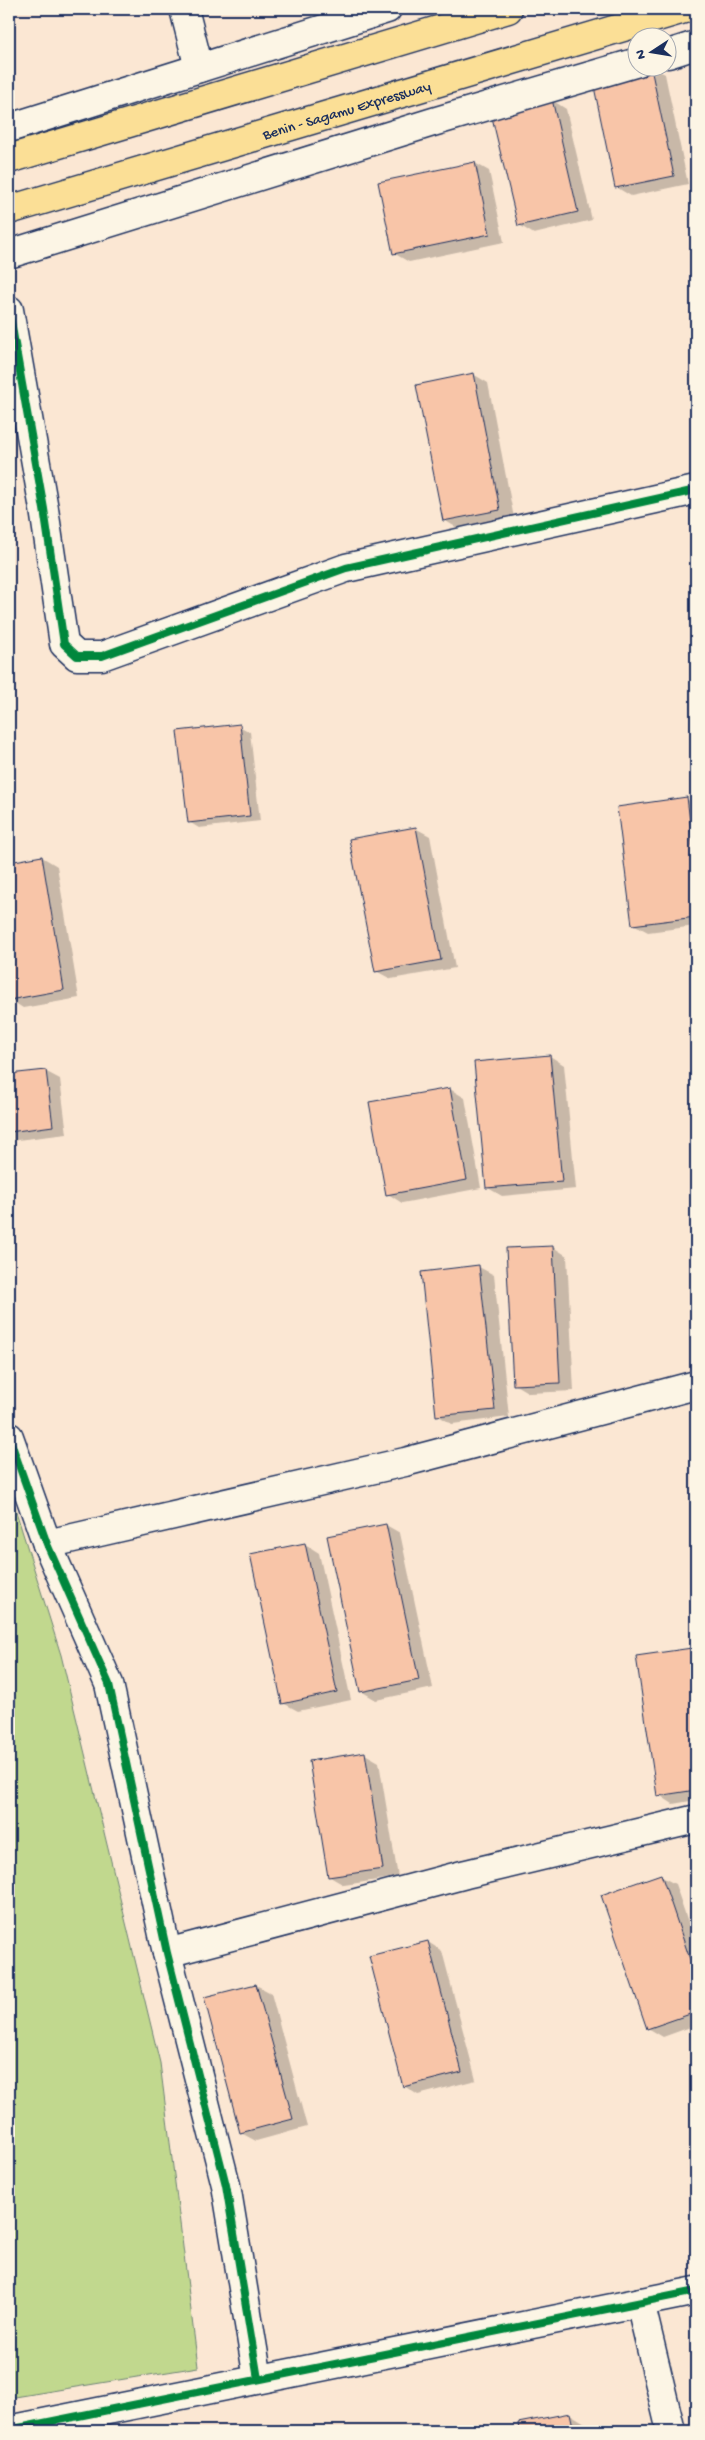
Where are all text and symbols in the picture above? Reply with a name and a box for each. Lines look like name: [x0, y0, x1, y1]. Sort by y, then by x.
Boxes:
north arrow: [628, 28, 678, 78]
text: N: [632, 48, 651, 60]
street label: Benin - Sagamu Expressway: [260, 78, 434, 145]

